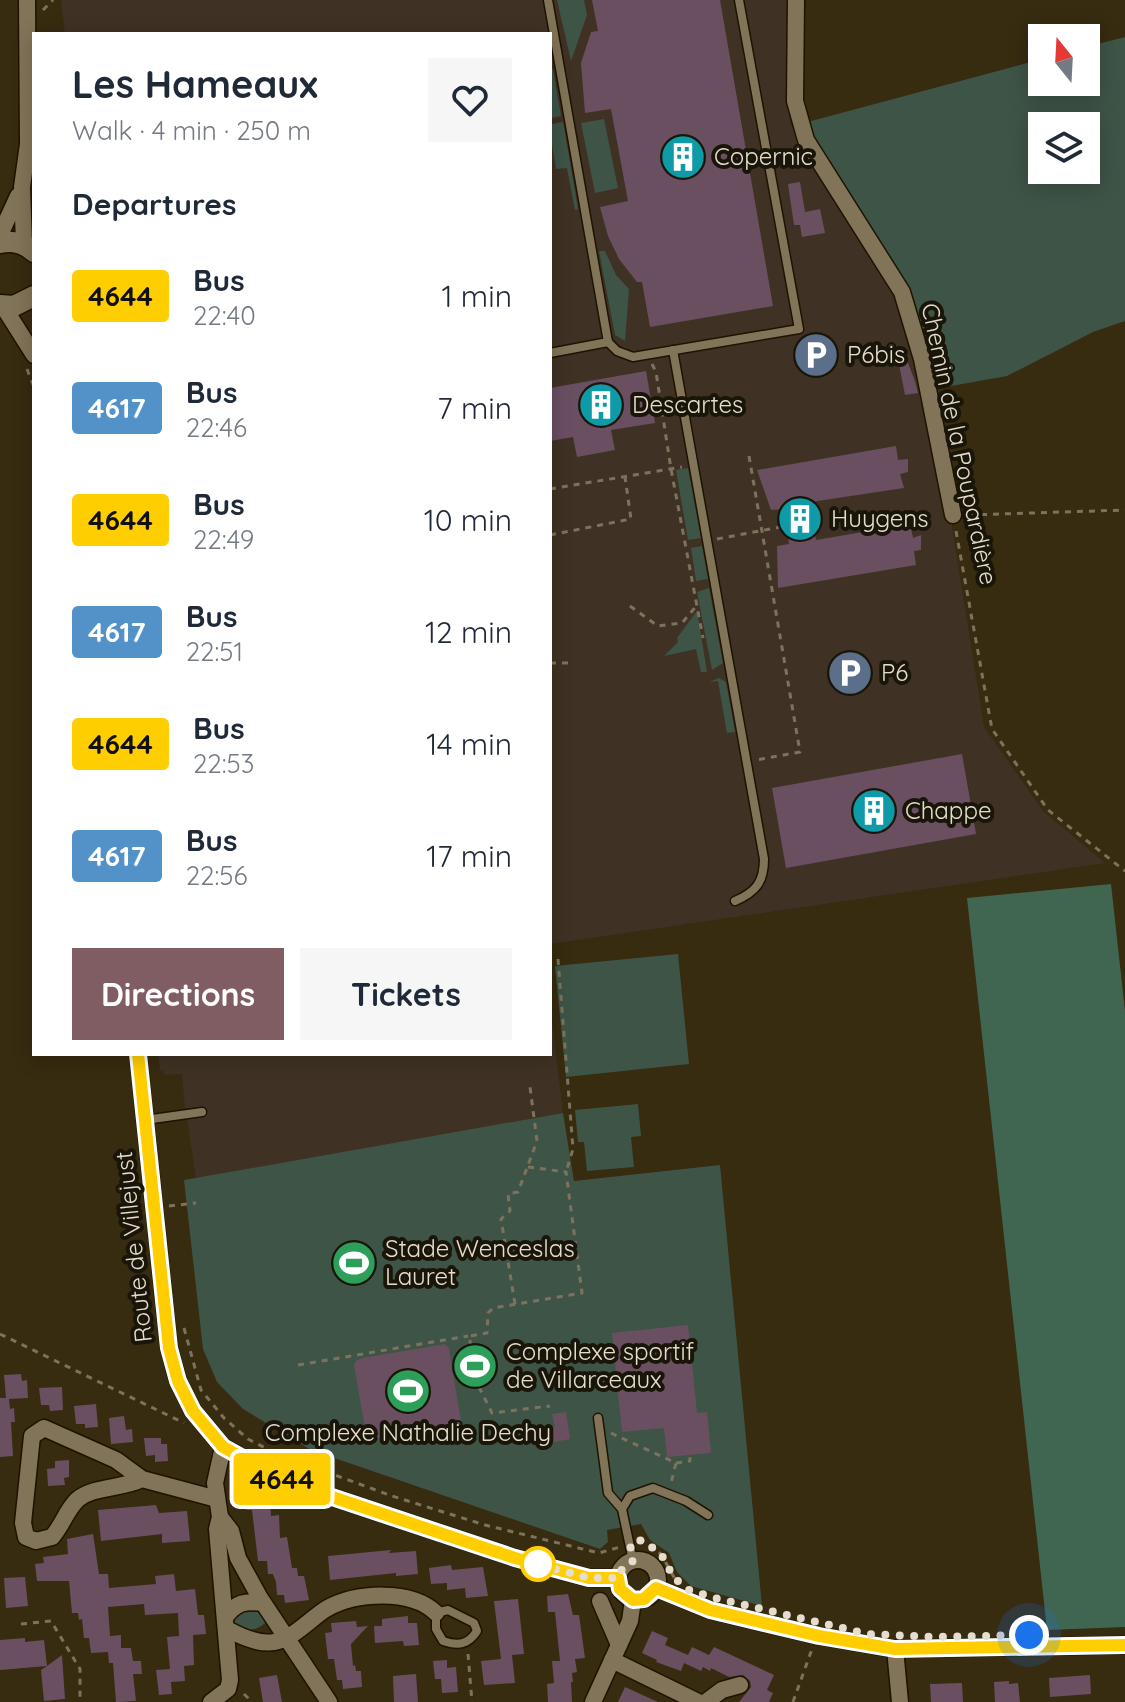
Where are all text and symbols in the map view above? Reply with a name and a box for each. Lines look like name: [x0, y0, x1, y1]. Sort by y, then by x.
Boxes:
north arrow: [1028, 24, 1100, 96]
map controls: [1028, 24, 1100, 184]
button: heart: [428, 58, 512, 142]
text: Les Hameaux: [72, 60, 318, 108]
button: layers: [1028, 112, 1100, 184]
text: Walk · 4 min · 250 m: [72, 114, 311, 147]
building icon: Copernic: [659, 133, 707, 181]
place label: Copernic: [714, 141, 813, 171]
text: Departures: [72, 185, 237, 223]
text: Bus: [193, 261, 245, 299]
text: 1 min: [442, 277, 512, 315]
text: 4644: [88, 278, 153, 313]
text: 22:40: [193, 299, 256, 332]
street label: Chemin de la Poupardière: [915, 300, 1004, 587]
parking icon: P6bis: [792, 331, 840, 379]
place label: P6bis: [847, 339, 905, 369]
text: Bus: [186, 373, 237, 411]
building icon: Descartes: [577, 381, 625, 429]
text: 7 min: [437, 389, 512, 427]
place label: Descartes: [632, 389, 743, 419]
text: 4617: [88, 390, 146, 425]
text: 22:46: [186, 411, 247, 444]
text: Bus: [193, 485, 245, 523]
building icon: Huygens: [776, 495, 824, 543]
text: 10 min: [424, 501, 512, 539]
text: 4644: [88, 502, 153, 537]
place label: Huygens: [831, 503, 928, 533]
text: 22:49: [193, 523, 254, 556]
text: Bus: [186, 597, 237, 635]
text: 12 min: [425, 613, 512, 651]
text: 4617: [88, 614, 146, 649]
text: 22:51: [186, 635, 243, 668]
parking icon: P6: [826, 649, 874, 697]
place label: P6: [881, 657, 908, 687]
text: Bus: [193, 709, 245, 747]
text: 14 min: [426, 725, 512, 763]
text: 4644: [88, 726, 153, 761]
text: 22:53: [193, 747, 254, 780]
building icon: Chappe: [850, 787, 898, 835]
place label: Chappe: [905, 795, 992, 825]
text: Bus: [186, 821, 237, 859]
text: 17 min: [426, 837, 512, 875]
text: 4617: [88, 838, 146, 873]
text: 22:56: [186, 859, 247, 892]
button: Directions: [72, 948, 284, 1040]
button: Tickets: [300, 948, 512, 1040]
street label: Route de Villejust: [108, 1150, 158, 1344]
place label: Stade Wenceslas Lauret: [385, 1233, 575, 1291]
sports icon: Stade Wenceslas Lauret: [330, 1239, 378, 1287]
place label: Complexe sportif de Villarceaux: [506, 1336, 695, 1394]
sports icon: Complexe sportif de Villarceaux: [451, 1342, 499, 1390]
sports icon: Complexe Nathalie Dechy: [384, 1367, 432, 1415]
place label: Complexe Nathalie Dechy: [265, 1417, 551, 1447]
line badge: 4644: [226, 1453, 338, 1505]
text: 4644: [250, 1461, 314, 1496]
unlabelled marker: [521, 1547, 555, 1581]
your location: [1009, 1615, 1049, 1655]

